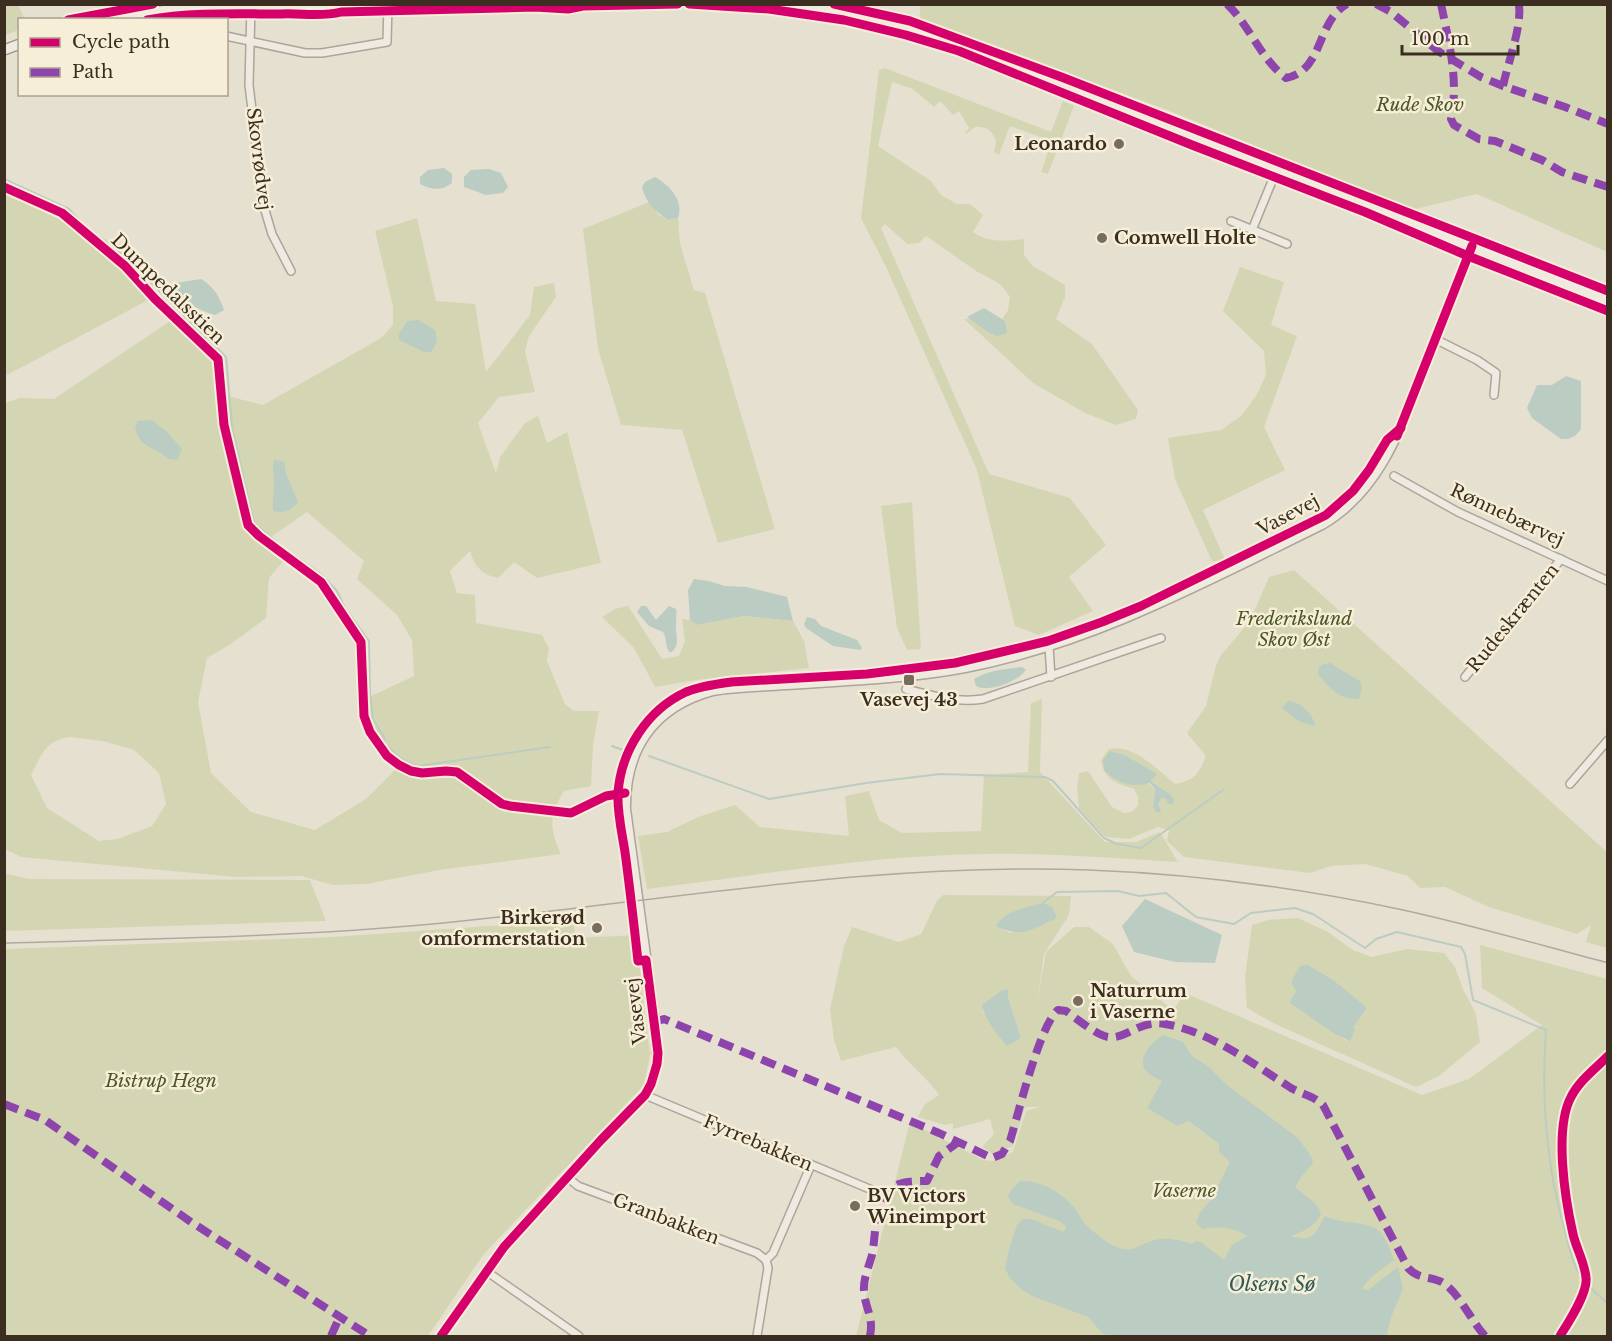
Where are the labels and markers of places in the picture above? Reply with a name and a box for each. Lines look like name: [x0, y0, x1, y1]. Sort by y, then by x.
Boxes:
place label: Leonardo: [1014, 133, 1107, 155]
marker: Leonardo: [1112, 137, 1126, 151]
place label: Comwell Holte: [1114, 227, 1256, 249]
marker: Comwell Holte: [1095, 231, 1109, 245]
marker: Vasevej 43: [902, 673, 916, 687]
place label: Vasevej 43: [859, 689, 958, 711]
place label: Birkerød omformerstation: [421, 907, 585, 950]
marker: Birkerød omformerstation: [590, 921, 604, 935]
place label: Naturrum i Vaserne: [1090, 980, 1187, 1023]
marker: Naturrum i Vaserne: [1071, 994, 1085, 1008]
place label: BV Victors Wineimport: [866, 1185, 986, 1228]
marker: BV Victors Wineimport: [848, 1199, 862, 1213]

